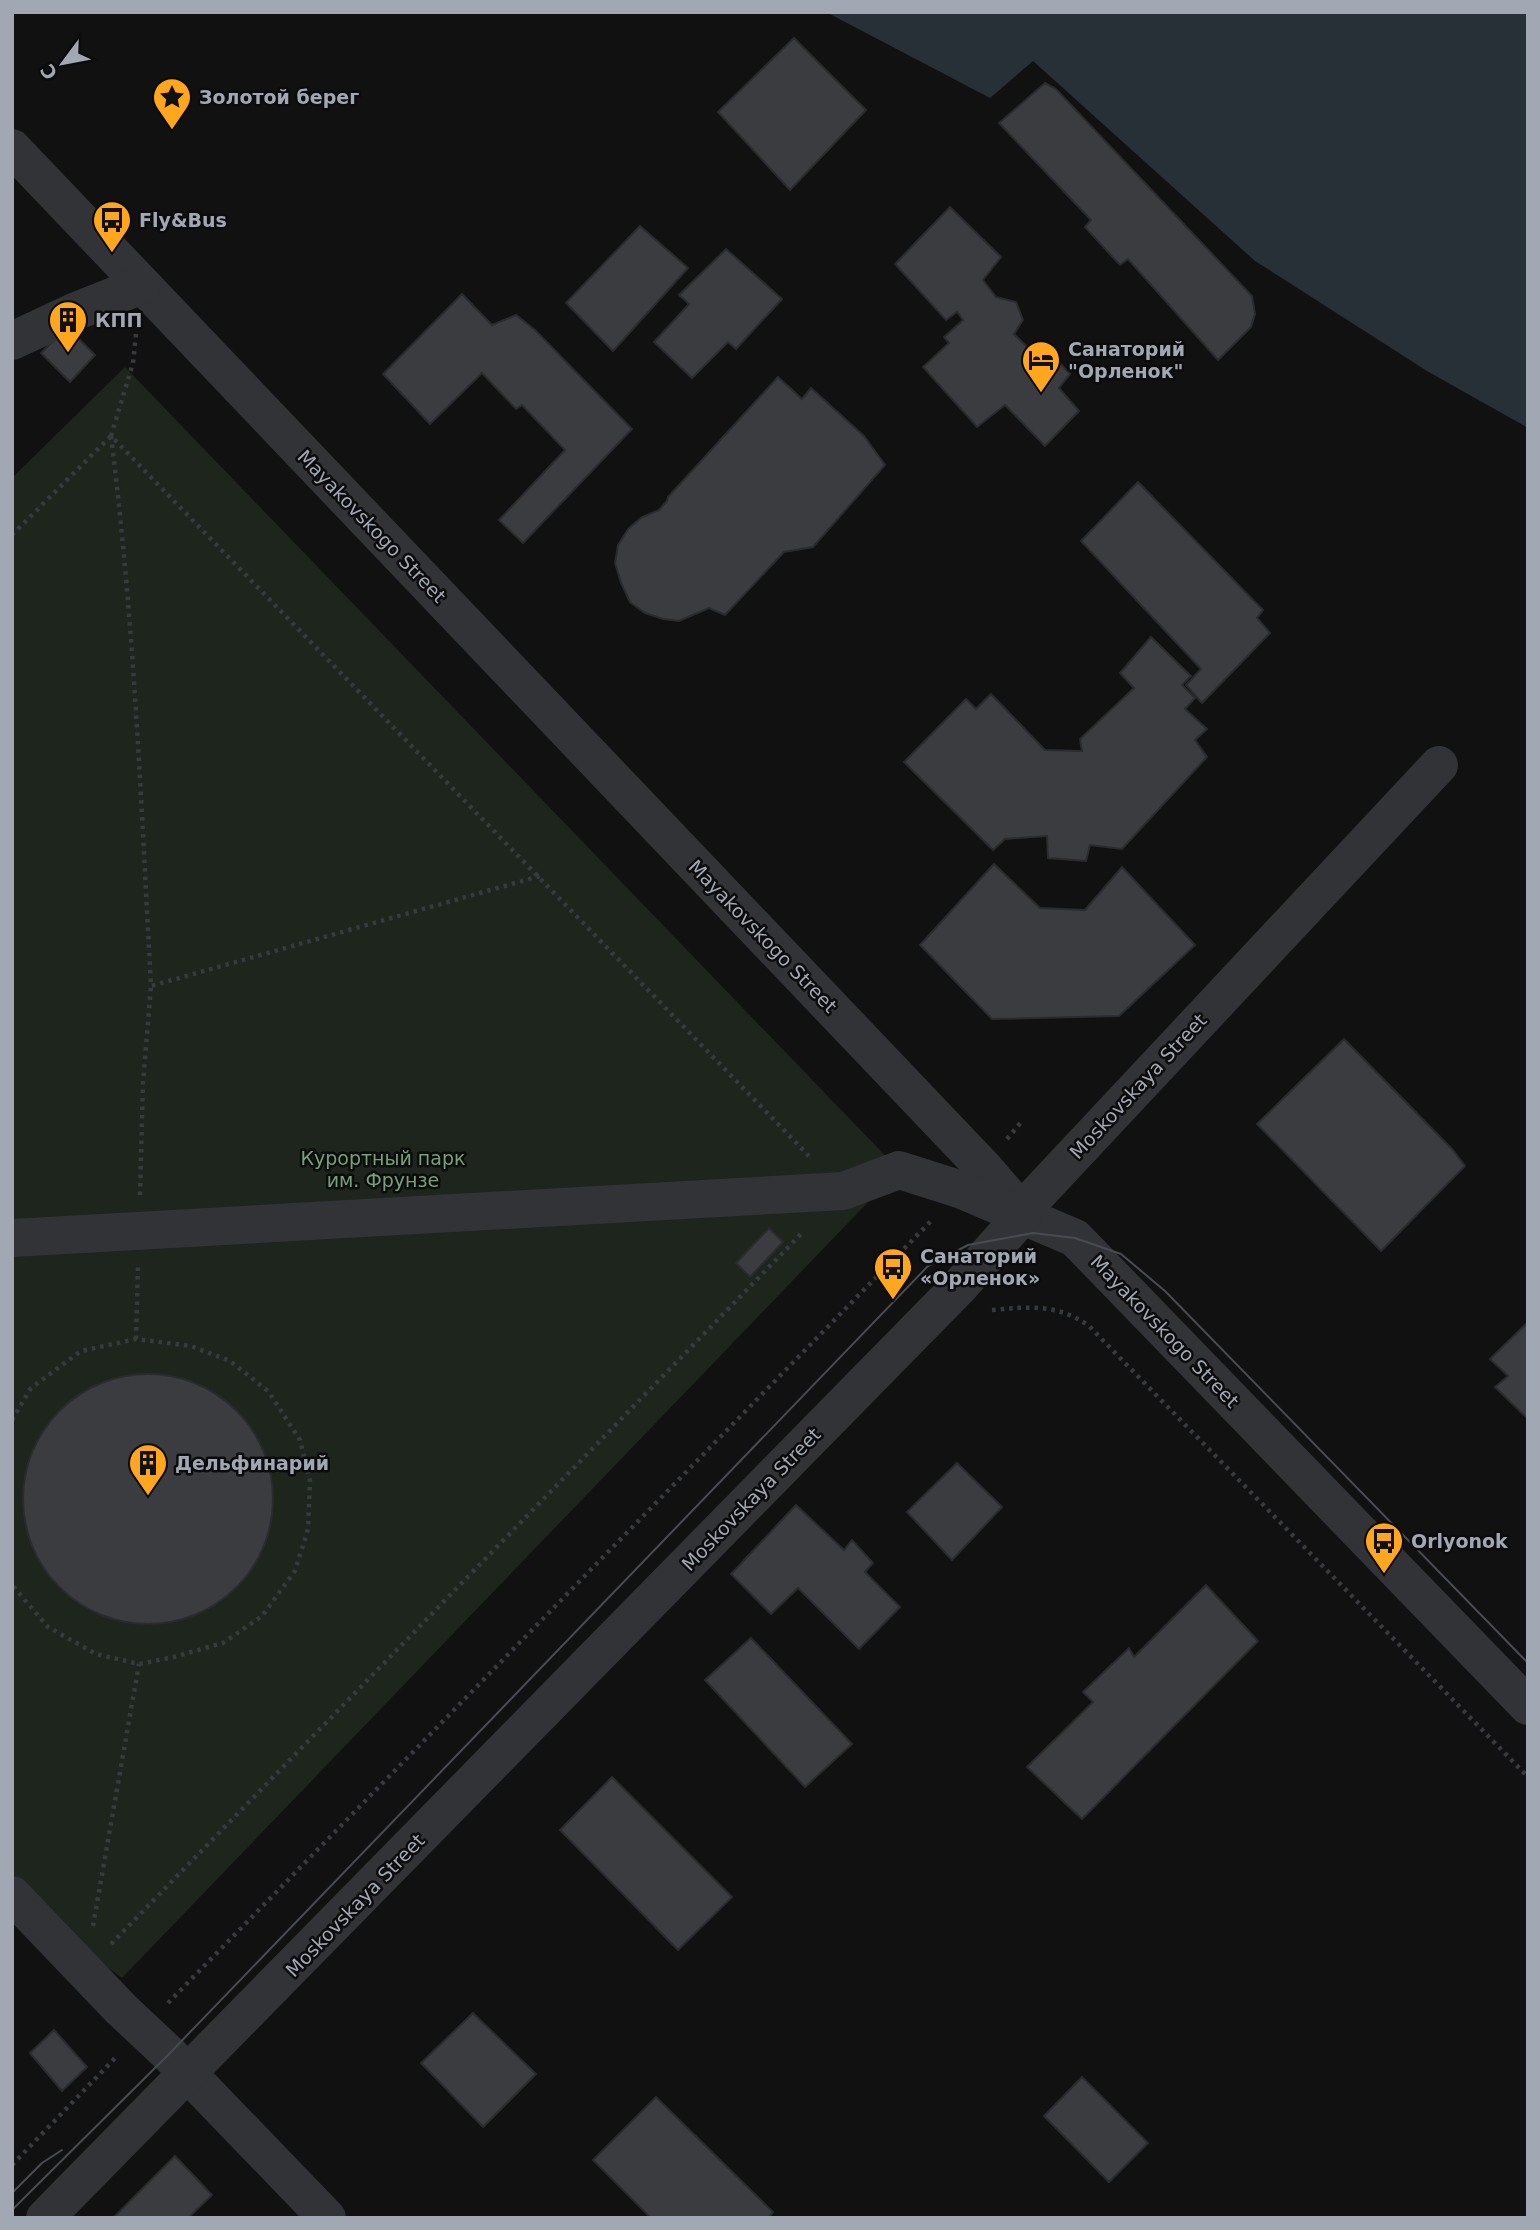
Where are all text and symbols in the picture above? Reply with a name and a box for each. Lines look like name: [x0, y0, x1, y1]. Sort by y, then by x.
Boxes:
north arrow: [28, 28, 98, 98]
text: С: [36, 60, 62, 84]
place icon: Золотой берег: [151, 76, 193, 131]
place label: Золотой берег: [199, 86, 359, 108]
bus stop icon: Fly&Bus: [91, 199, 133, 254]
place label: Fly&Bus: [139, 209, 227, 231]
building icon: КПП: [47, 299, 89, 354]
place label: КПП: [95, 309, 142, 331]
place label: Санаторий "Орленок": [1068, 338, 1185, 382]
hotel icon: Санаторий "Орленок": [1020, 339, 1062, 394]
street label: Mayakovskogo Street: [293, 445, 451, 607]
street label: Mayakovskogo Street: [684, 855, 842, 1017]
street label: Moskovskaya Street: [1065, 1009, 1211, 1163]
park label: Курортный парк им. Фрунзе: [301, 1147, 465, 1191]
place label: Санаторий «Орленок»: [920, 1245, 1040, 1289]
bus stop icon: Санаторий «Орленок»: [872, 1246, 914, 1301]
street label: Mayakovskogo Street: [1086, 1250, 1244, 1412]
street label: Moskovskaya Street: [677, 1423, 825, 1575]
building icon: Дельфинарий: [127, 1442, 169, 1497]
place label: Дельфинарий: [175, 1452, 329, 1474]
bus stop icon: Orlyonok: [1363, 1520, 1405, 1575]
place label: Orlyonok: [1411, 1530, 1508, 1552]
street label: Moskovskaya Street: [281, 1829, 429, 1981]

